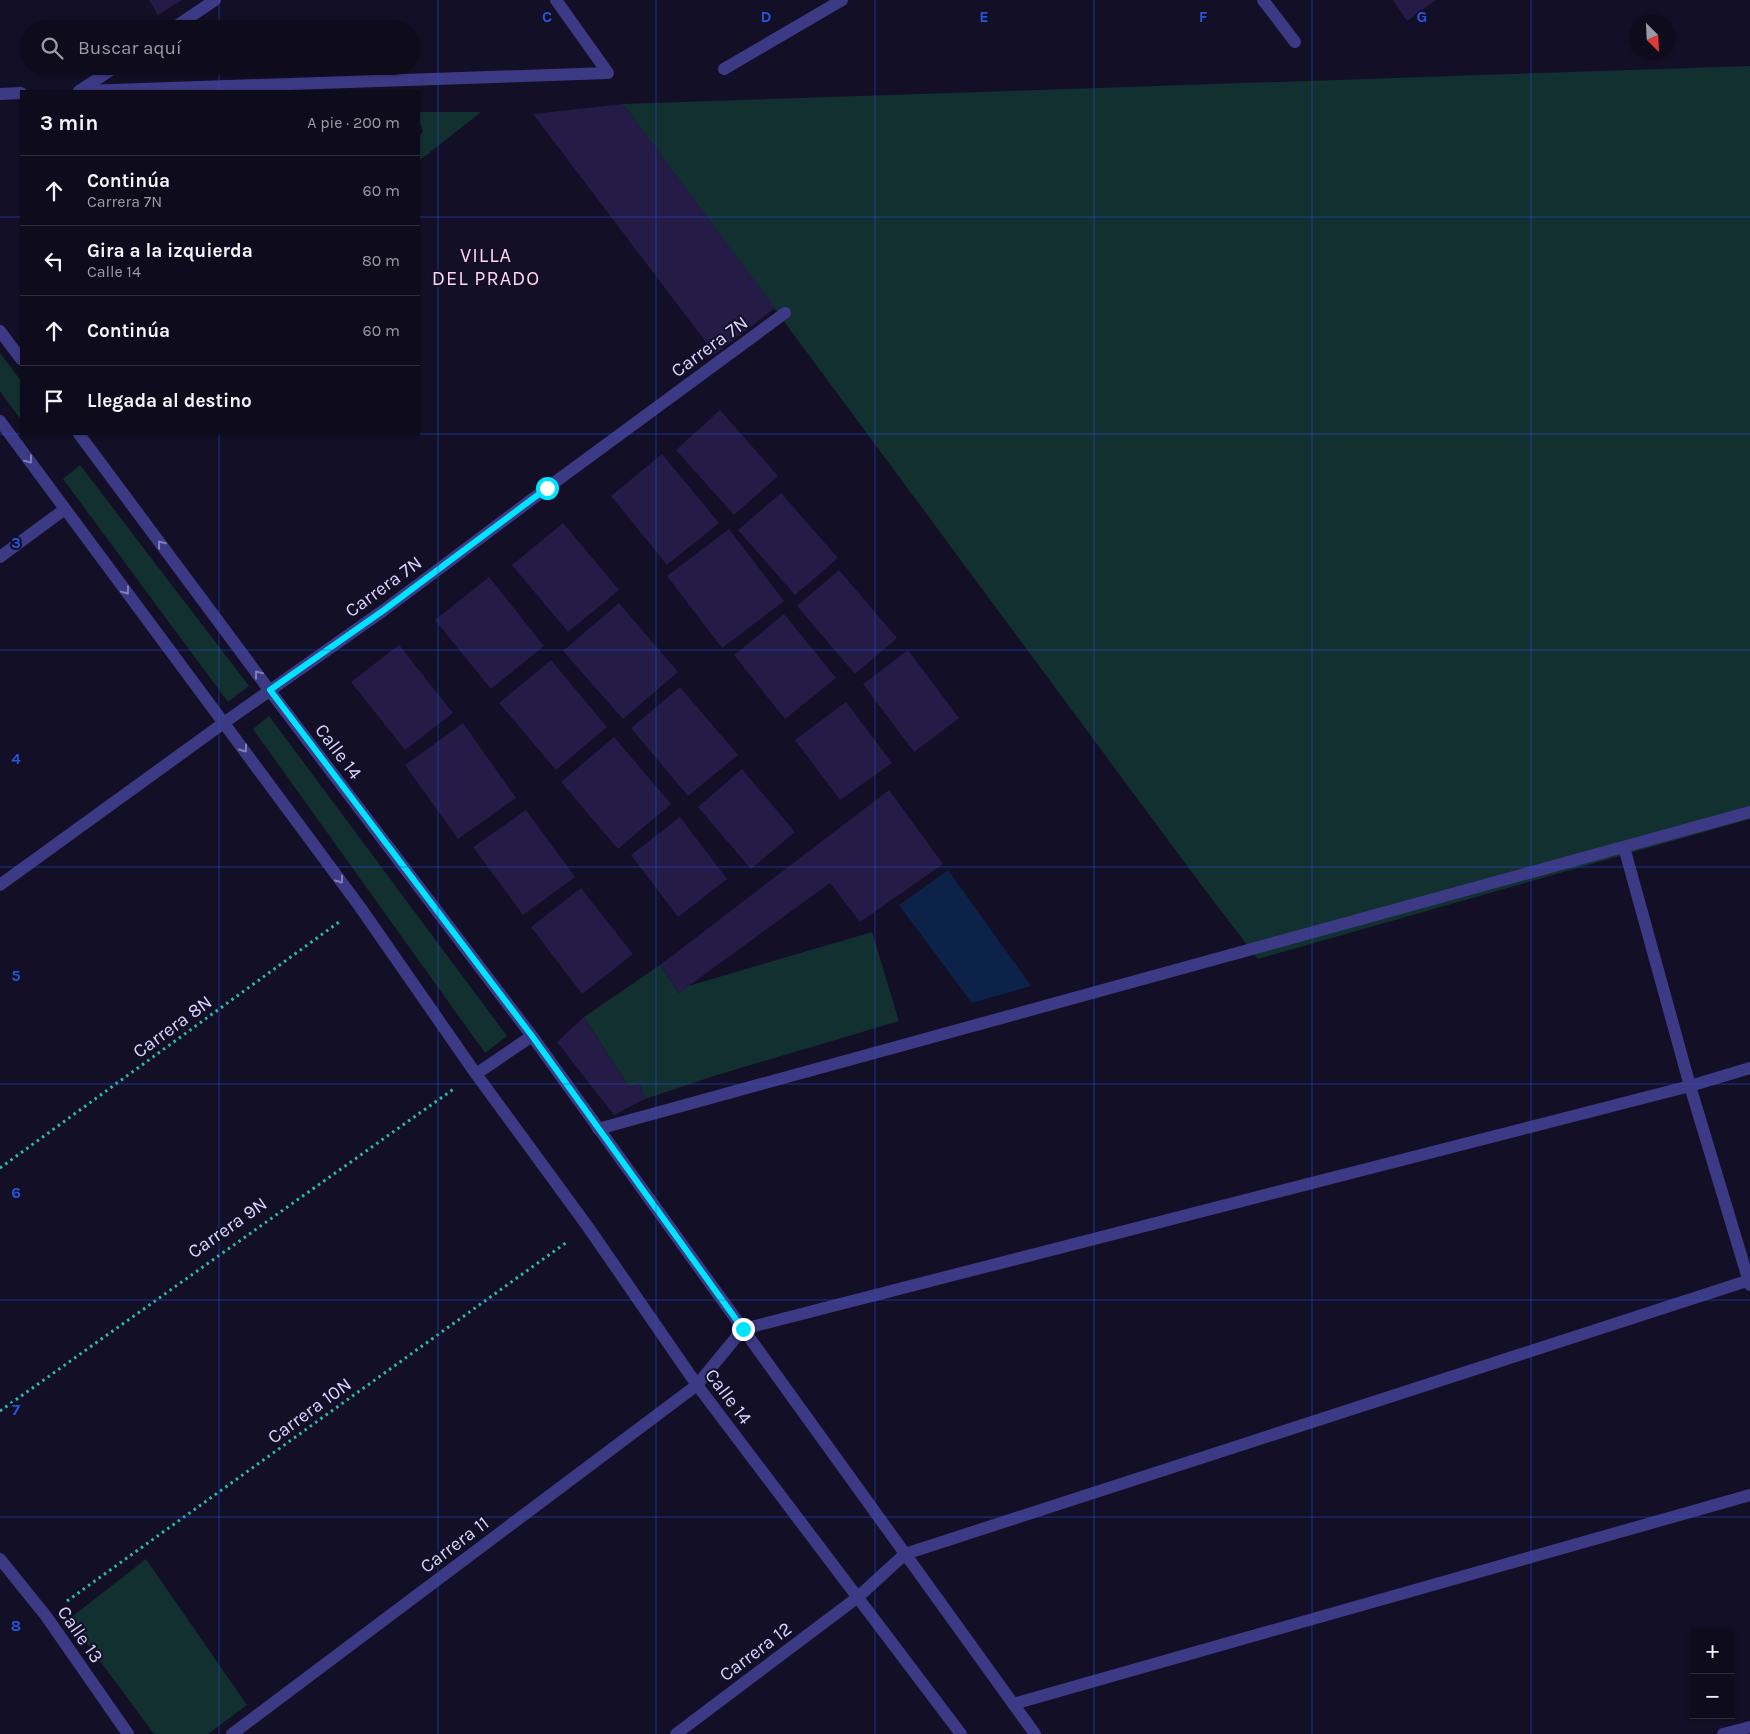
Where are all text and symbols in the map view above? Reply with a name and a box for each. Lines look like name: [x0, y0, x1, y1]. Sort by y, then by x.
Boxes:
text: C: [542, 7, 552, 26]
text: D: [761, 7, 772, 26]
text: E: [979, 7, 989, 26]
text: F: [1199, 7, 1208, 26]
text: G: [1417, 7, 1427, 26]
north arrow: [1630, 15, 1675, 60]
search box: [20, 20, 420, 75]
icon: search: [38, 34, 66, 62]
text: Buscar aquí: [78, 37, 182, 59]
text: 3 min: [40, 111, 98, 135]
text: A pie · 200 m: [307, 113, 400, 132]
text: Continúa: [87, 170, 170, 192]
icon: ahead: [40, 177, 68, 205]
text: 60 m: [363, 181, 400, 200]
text: Carrera 7N: [87, 192, 162, 211]
text: Gira a la izquierda: [87, 240, 253, 262]
district label: VILLA DEL PRADO: [432, 244, 540, 290]
icon: left: [40, 247, 68, 275]
text: 80 m: [362, 251, 400, 270]
text: Calle 14: [87, 262, 141, 281]
street label: Carrera 7N: [667, 312, 752, 382]
icon: ahead: [40, 317, 68, 345]
text: Continúa: [87, 320, 170, 342]
text: 60 m: [363, 321, 400, 340]
icon: arrive: [40, 387, 68, 415]
text: Llegada al destino: [87, 390, 252, 412]
one-way arrow: [23, 454, 32, 464]
route start: [536, 477, 559, 500]
text: 3: [11, 533, 21, 552]
one-way arrow: [158, 541, 166, 550]
street label: Carrera 7N: [341, 552, 426, 622]
one-way arrow: [120, 585, 129, 594]
one-way arrow: [255, 671, 263, 680]
street label: Calle 14: [310, 719, 366, 784]
one-way arrow: [238, 743, 247, 753]
text: 4: [11, 749, 21, 768]
one-way arrow: [334, 874, 343, 884]
text: 5: [11, 966, 21, 985]
street label: Carrera 8N: [129, 991, 216, 1063]
text: 6: [11, 1183, 21, 1202]
street label: Carrera 9N: [184, 1193, 271, 1263]
route end: [732, 1318, 755, 1341]
street label: Calle 14: [700, 1364, 756, 1429]
street label: Carrera 10N: [263, 1373, 356, 1449]
text: 7: [12, 1400, 20, 1419]
street label: Carrera 11: [416, 1512, 493, 1578]
street label: Calle 13: [53, 1602, 108, 1667]
text: 8: [11, 1616, 21, 1635]
street label: Carrera 12: [715, 1618, 796, 1686]
map controls: [1690, 1629, 1735, 1719]
button: +: [1690, 1629, 1735, 1674]
button: −: [1690, 1674, 1735, 1719]

